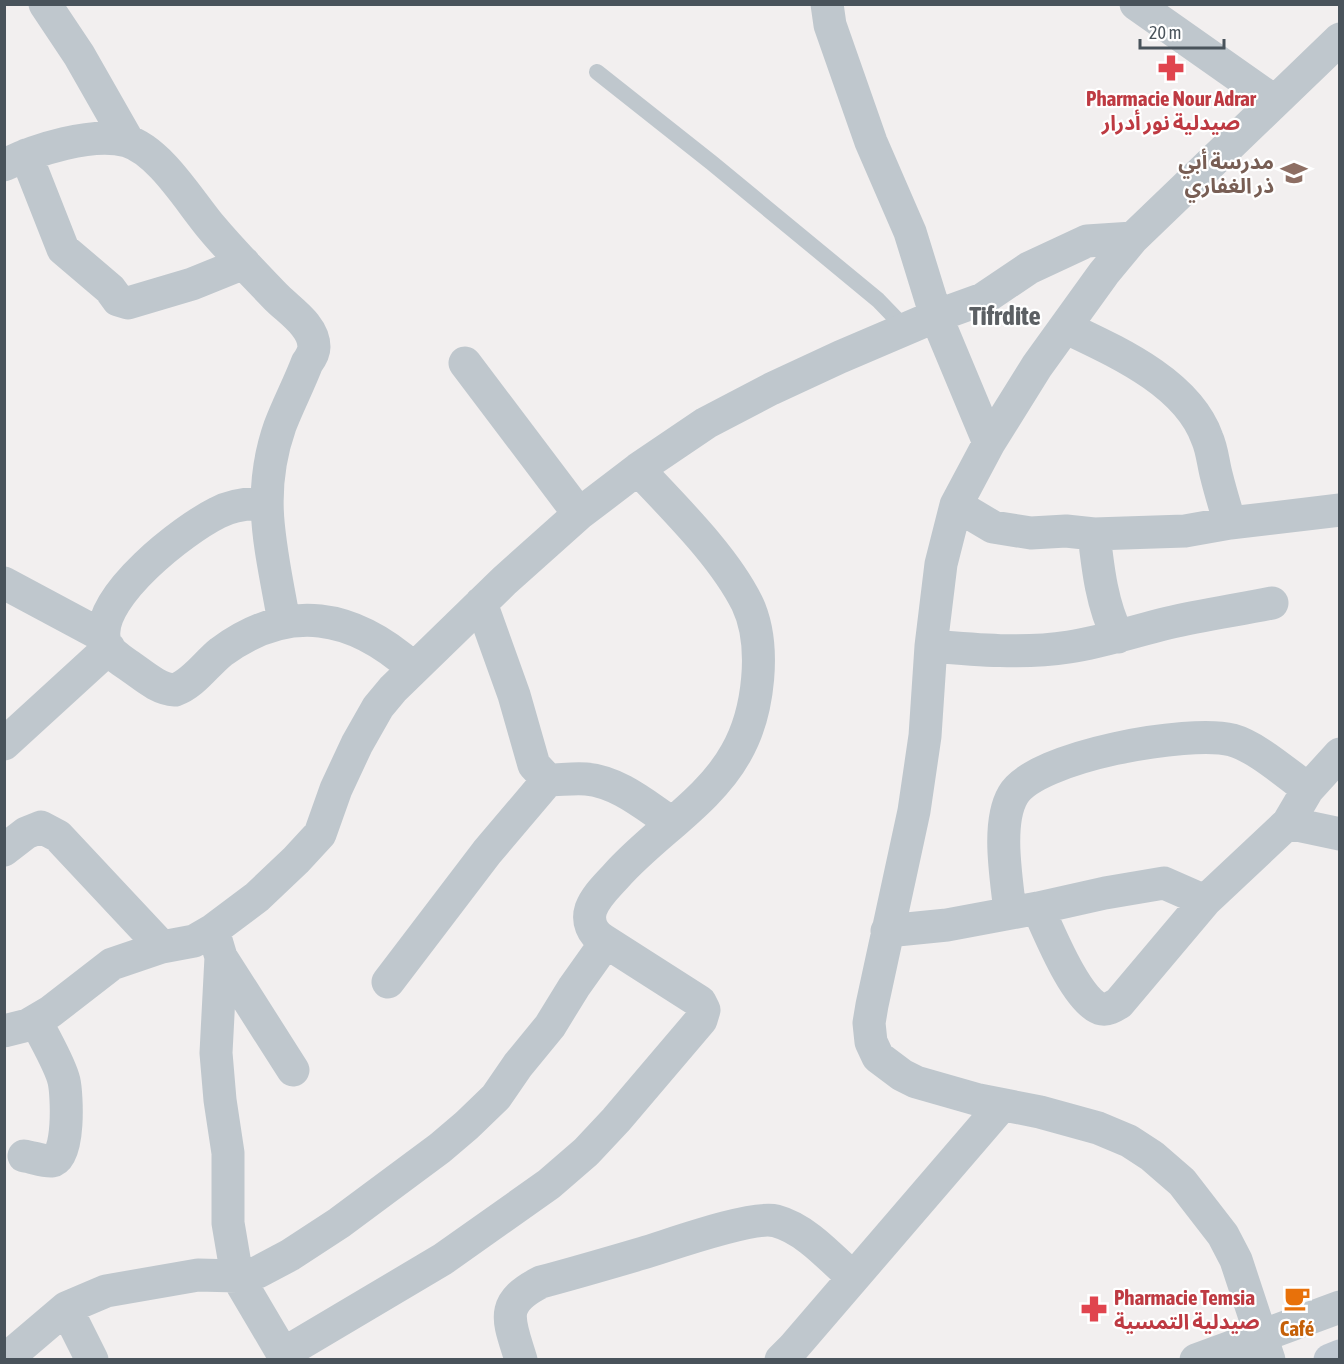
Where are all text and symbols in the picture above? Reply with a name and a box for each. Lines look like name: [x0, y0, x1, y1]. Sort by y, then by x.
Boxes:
scale bar: [1140, 12, 1224, 50]
text: 20 m: [1149, 22, 1181, 43]
pharmacy icon: Pharmacie Nour Adrar صيدلية نور أدرار: [1156, 53, 1186, 83]
place label: Pharmacie Nour Adrar صيدلية نور أدرار: [1086, 86, 1257, 135]
place label: مدرسة أبي ذر الغفاري: [1178, 148, 1274, 203]
school or university icon: مدرسة أبي ذر الغفاري: [1279, 158, 1309, 188]
district label: Tifrdite: [969, 300, 1041, 331]
cafe icon: Café: [1282, 1283, 1312, 1313]
place label: Pharmacie Temsia صيدلية التمسية: [1114, 1285, 1260, 1334]
pharmacy icon: Pharmacie Temsia صيدلية التمسية: [1079, 1294, 1109, 1324]
place label: Café: [1280, 1316, 1314, 1340]

